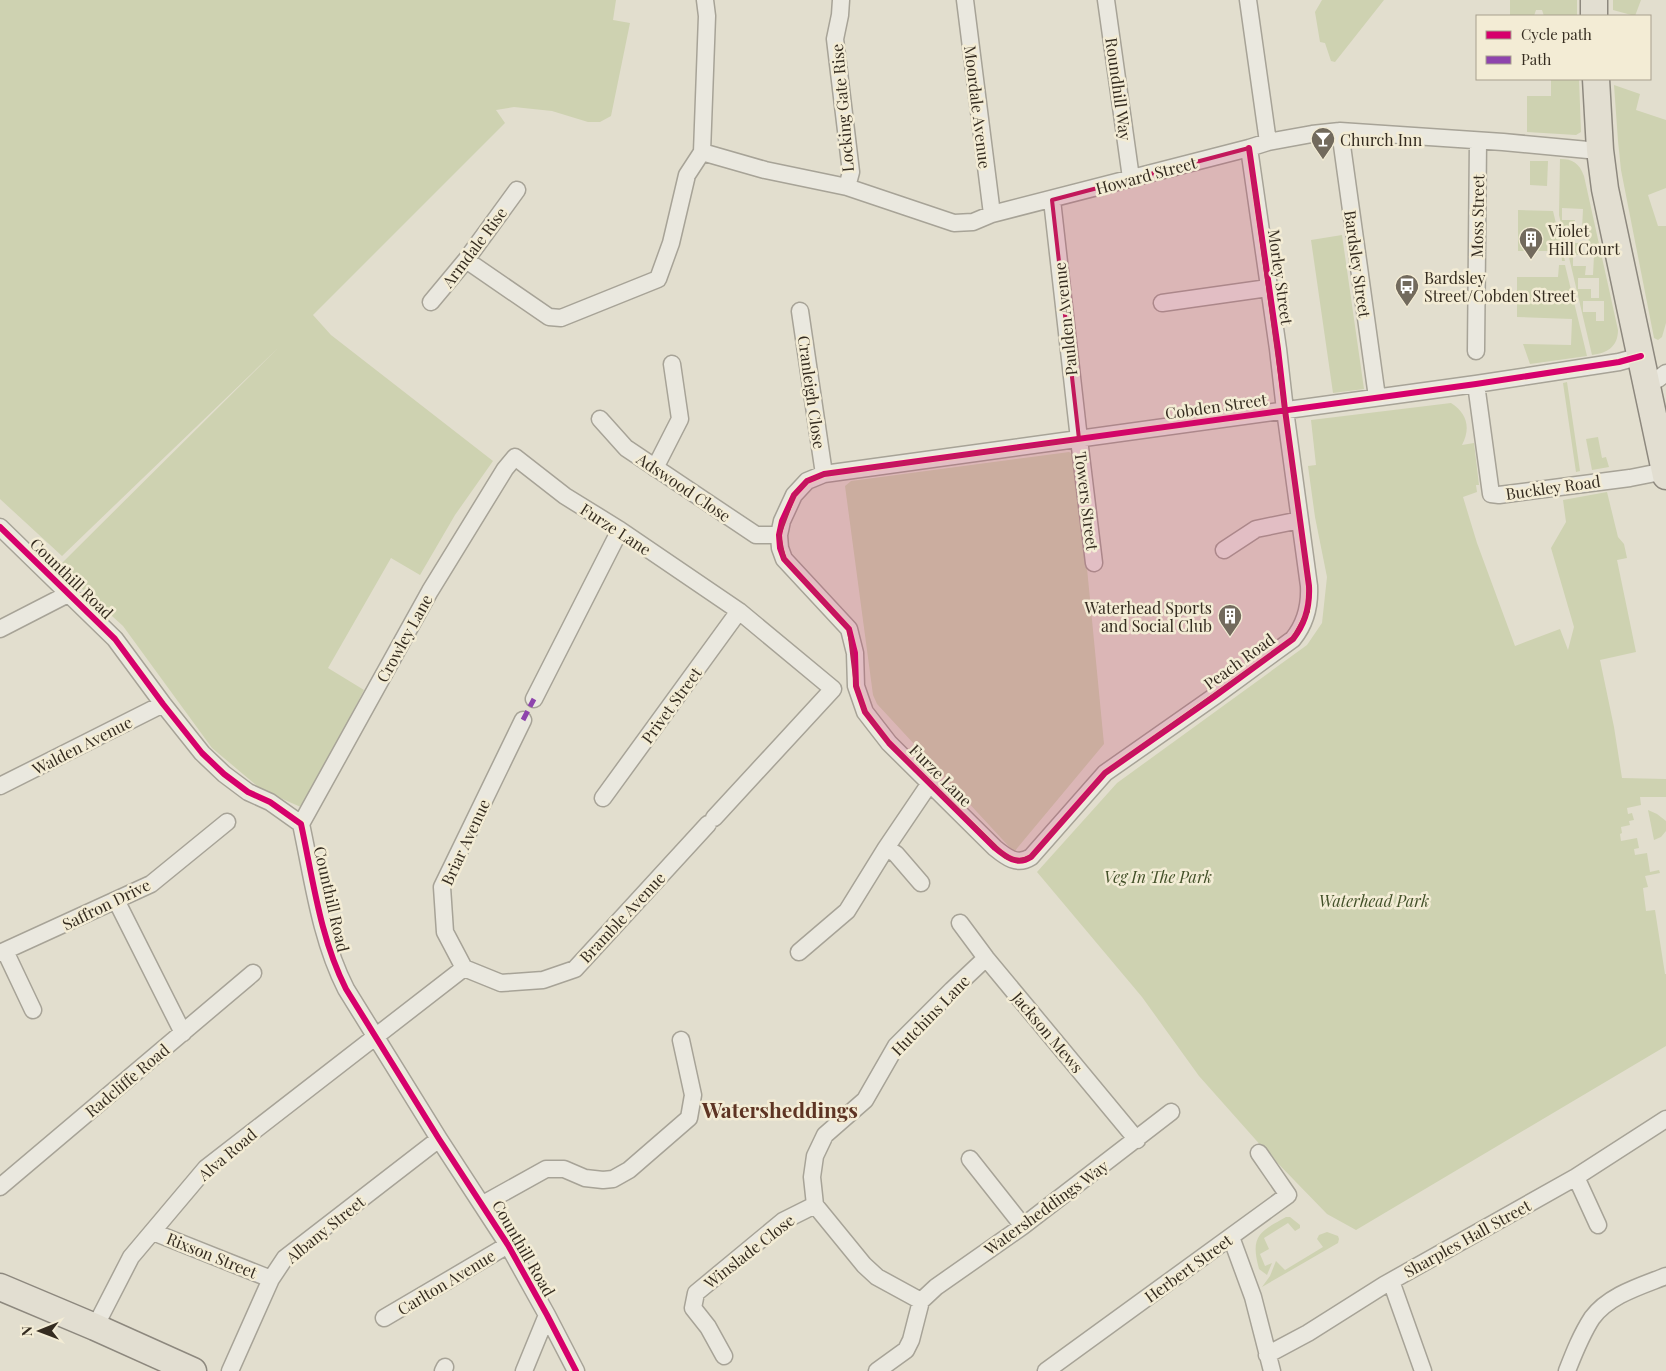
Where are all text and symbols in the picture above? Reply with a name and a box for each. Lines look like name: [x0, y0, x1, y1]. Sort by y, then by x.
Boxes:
legend: [1476, 15, 1651, 80]
text: Cycle path: [1521, 24, 1592, 44]
street label: Roundhill Way: [1101, 36, 1137, 142]
street label: Locking Gate Rise: [826, 43, 858, 173]
street label: Moordale Avenue: [960, 44, 996, 170]
text: Path: [1521, 49, 1551, 69]
bar icon: Church Inn: [1310, 126, 1336, 160]
place label: Church Inn: [1340, 129, 1423, 150]
street label: Howard Street: [1093, 151, 1199, 199]
street label: Moss Street: [1466, 174, 1488, 258]
street label: Armdale Rise: [436, 203, 511, 292]
street label: Bardsley Street: [1340, 209, 1376, 319]
place label: Violet Hill Court: [1547, 220, 1620, 259]
building icon: Violet Hill Court: [1518, 226, 1544, 260]
street label: Morley Street: [1264, 228, 1298, 326]
street label: Paulden Avenue: [1049, 261, 1081, 377]
place label: Bardsley Street/Cobden Street: [1424, 267, 1576, 306]
bus stop icon: Bardsley Street/Cobden Street: [1394, 273, 1420, 307]
street label: Cranleigh Close: [794, 334, 830, 450]
street label: Cobden Street: [1164, 388, 1269, 424]
street label: Adswood Close: [632, 447, 735, 526]
street label: Towers Street: [1071, 450, 1104, 552]
street label: Buckley Road: [1504, 470, 1602, 504]
street label: Furze Lane: [577, 498, 655, 560]
street label: Counthill Road: [26, 533, 118, 623]
street label: Crowley Lane: [371, 590, 437, 686]
place label: Waterhead Sports and Social Club: [1083, 597, 1212, 636]
building icon: Waterhead Sports and Social Club: [1217, 603, 1243, 637]
street label: Peach Road: [1199, 628, 1279, 694]
street label: Privet Street: [636, 662, 706, 747]
street label: Walden Avenue: [28, 711, 135, 780]
street label: Furze Lane: [905, 739, 977, 811]
street label: Briar Avenue: [436, 796, 494, 888]
street label: Counthill Road: [310, 844, 354, 954]
park label: Veg In The Park: [1104, 866, 1212, 887]
street label: Bramble Avenue: [574, 867, 670, 967]
street label: Saffron Drive: [59, 874, 153, 934]
park label: Waterhead Park: [1319, 890, 1429, 911]
street label: Hutchins Lane: [886, 970, 974, 1060]
street label: Jackson Mews: [1007, 986, 1088, 1077]
street label: Radcliffe Road: [81, 1039, 173, 1121]
district label: Watersheddings: [701, 1095, 858, 1123]
street label: Alva Road: [192, 1123, 261, 1185]
street label: Watersheddings Way: [979, 1155, 1112, 1260]
street label: Albany Street: [280, 1191, 369, 1268]
street label: Sharples Hall Street: [1400, 1194, 1535, 1282]
street label: Counthill Road: [488, 1196, 560, 1300]
street label: Winslade Close: [699, 1209, 798, 1293]
street label: Rixson Street: [164, 1227, 261, 1283]
street label: Herbert Street: [1140, 1229, 1236, 1307]
street label: Carlton Avenue: [393, 1245, 499, 1319]
north arrow: [15, 1306, 65, 1356]
text: N: [17, 1326, 36, 1336]

